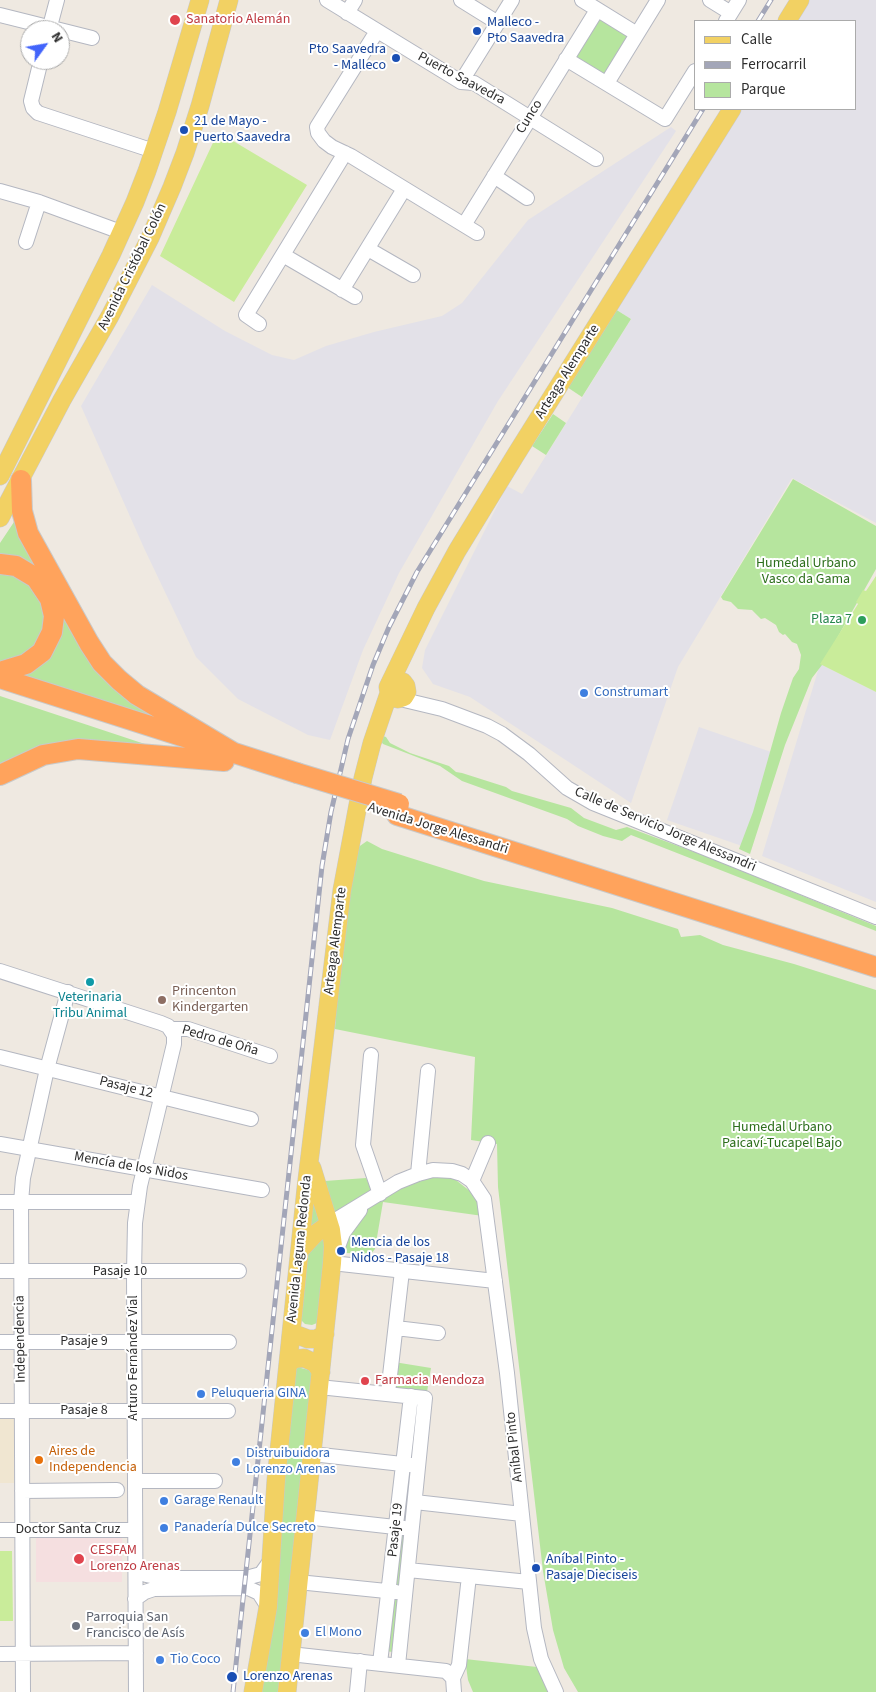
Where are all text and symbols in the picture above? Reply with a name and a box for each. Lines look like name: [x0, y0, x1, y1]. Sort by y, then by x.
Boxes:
place label: Sanatorio Alemán: [186, 12, 290, 28]
marker: Sanatorio Alemán: [168, 13, 182, 27]
place label: Malleco - Pto Saavedra: [487, 15, 564, 48]
north arrow: [20, 20, 70, 70]
legend: [694, 20, 856, 110]
marker: Malleco - Pto Saavedra: [471, 25, 483, 37]
text: N: [46, 28, 68, 47]
text: Calle: [741, 29, 772, 50]
place label: Pto Saavedra - Malleco: [309, 42, 386, 74]
street label: Puerto Saavedra: [414, 49, 508, 109]
marker: Pto Saavedra - Malleco: [390, 52, 402, 64]
text: Ferrocarril: [741, 54, 806, 75]
text: Parque: [741, 79, 785, 100]
street label: Cunco: [513, 97, 547, 137]
place label: 21 de Mayo - Puerto Saavedra: [194, 114, 291, 146]
marker: 21 de Mayo - Puerto Saavedra: [178, 124, 190, 136]
street label: Avenida Cristóbal Colón: [95, 201, 171, 333]
street label: Arteaga Alemparte: [532, 322, 604, 422]
park label: Humedal Urbano Vasco da Gama: [756, 556, 856, 588]
place label: Plaza 7: [811, 612, 852, 628]
marker: Plaza 7: [856, 614, 868, 626]
place label: Construmart: [594, 685, 668, 701]
marker: Construmart: [578, 687, 590, 699]
street label: Calle de Servicio Jorge Alessandri: [572, 784, 758, 876]
street label: Avenida Jorge Alessandri: [366, 800, 510, 858]
street label: Arteaga Alemparte: [321, 886, 351, 996]
marker: Veterinaria Tribu Animal: [84, 976, 96, 988]
place label: Princenton Kindergarten: [172, 984, 249, 1016]
place label: Veterinaria Tribu Animal: [53, 990, 127, 1022]
marker: Princenton Kindergarten: [156, 994, 168, 1006]
street label: Pedro de Oña: [180, 1022, 260, 1060]
street label: Pasaje 12: [98, 1073, 154, 1103]
park label: Humedal Urbano Paicaví-Tucapel Bajo: [722, 1120, 842, 1152]
street label: Mencía de los Nidos: [73, 1149, 189, 1185]
street label: Avenida Laguna Redonda: [284, 1174, 316, 1324]
place label: Mencia de los Nidos - Pasaje 18: [351, 1235, 449, 1268]
marker: Mencia de los Nidos - Pasaje 18: [335, 1245, 347, 1257]
street label: Pasaje 10: [93, 1264, 147, 1280]
street label: Independencia: [12, 1295, 30, 1383]
street label: Arturo Fernández Vial: [126, 1295, 142, 1421]
street label: Pasaje 9: [60, 1334, 108, 1350]
place label: Farmacia Mendoza: [375, 1373, 484, 1389]
marker: Farmacia Mendoza: [359, 1375, 371, 1387]
place label: Peluqueria GINA: [211, 1386, 306, 1402]
marker: Peluqueria GINA: [195, 1388, 207, 1400]
street label: Pasaje 8: [60, 1403, 108, 1419]
street label: Aníbal Pinto: [503, 1411, 527, 1483]
place label: Aires de Independencia: [49, 1444, 137, 1476]
place label: Distruibuidora Lorenzo Arenas: [246, 1446, 336, 1478]
marker: Aires de Independencia: [33, 1454, 45, 1466]
marker: Distruibuidora Lorenzo Arenas: [230, 1456, 242, 1468]
place label: Garage Renault: [174, 1493, 263, 1509]
marker: Garage Renault: [158, 1495, 170, 1507]
street label: Pasaje 19: [385, 1502, 407, 1558]
place label: Panadería Dulce Secreto: [174, 1520, 316, 1536]
street label: Doctor Santa Cruz: [15, 1522, 121, 1538]
marker: Panadería Dulce Secreto: [158, 1522, 170, 1534]
place label: CESFAM Lorenzo Arenas: [90, 1543, 180, 1575]
marker: CESFAM Lorenzo Arenas: [72, 1552, 86, 1566]
place label: Aníbal Pinto - Pasaje Dieciseis: [546, 1552, 637, 1584]
marker: Aníbal Pinto - Pasaje Dieciseis: [530, 1562, 542, 1574]
place label: Parroquia San Francisco de Asís: [86, 1610, 185, 1642]
marker: Parroquia San Francisco de Asís: [70, 1620, 82, 1632]
place label: El Mono: [315, 1625, 362, 1641]
marker: El Mono: [299, 1627, 311, 1639]
place label: Tio Coco: [170, 1652, 221, 1668]
marker: Tio Coco: [154, 1654, 166, 1666]
place label: Lorenzo Arenas: [243, 1669, 333, 1685]
marker: Lorenzo Arenas: [225, 1670, 239, 1684]

